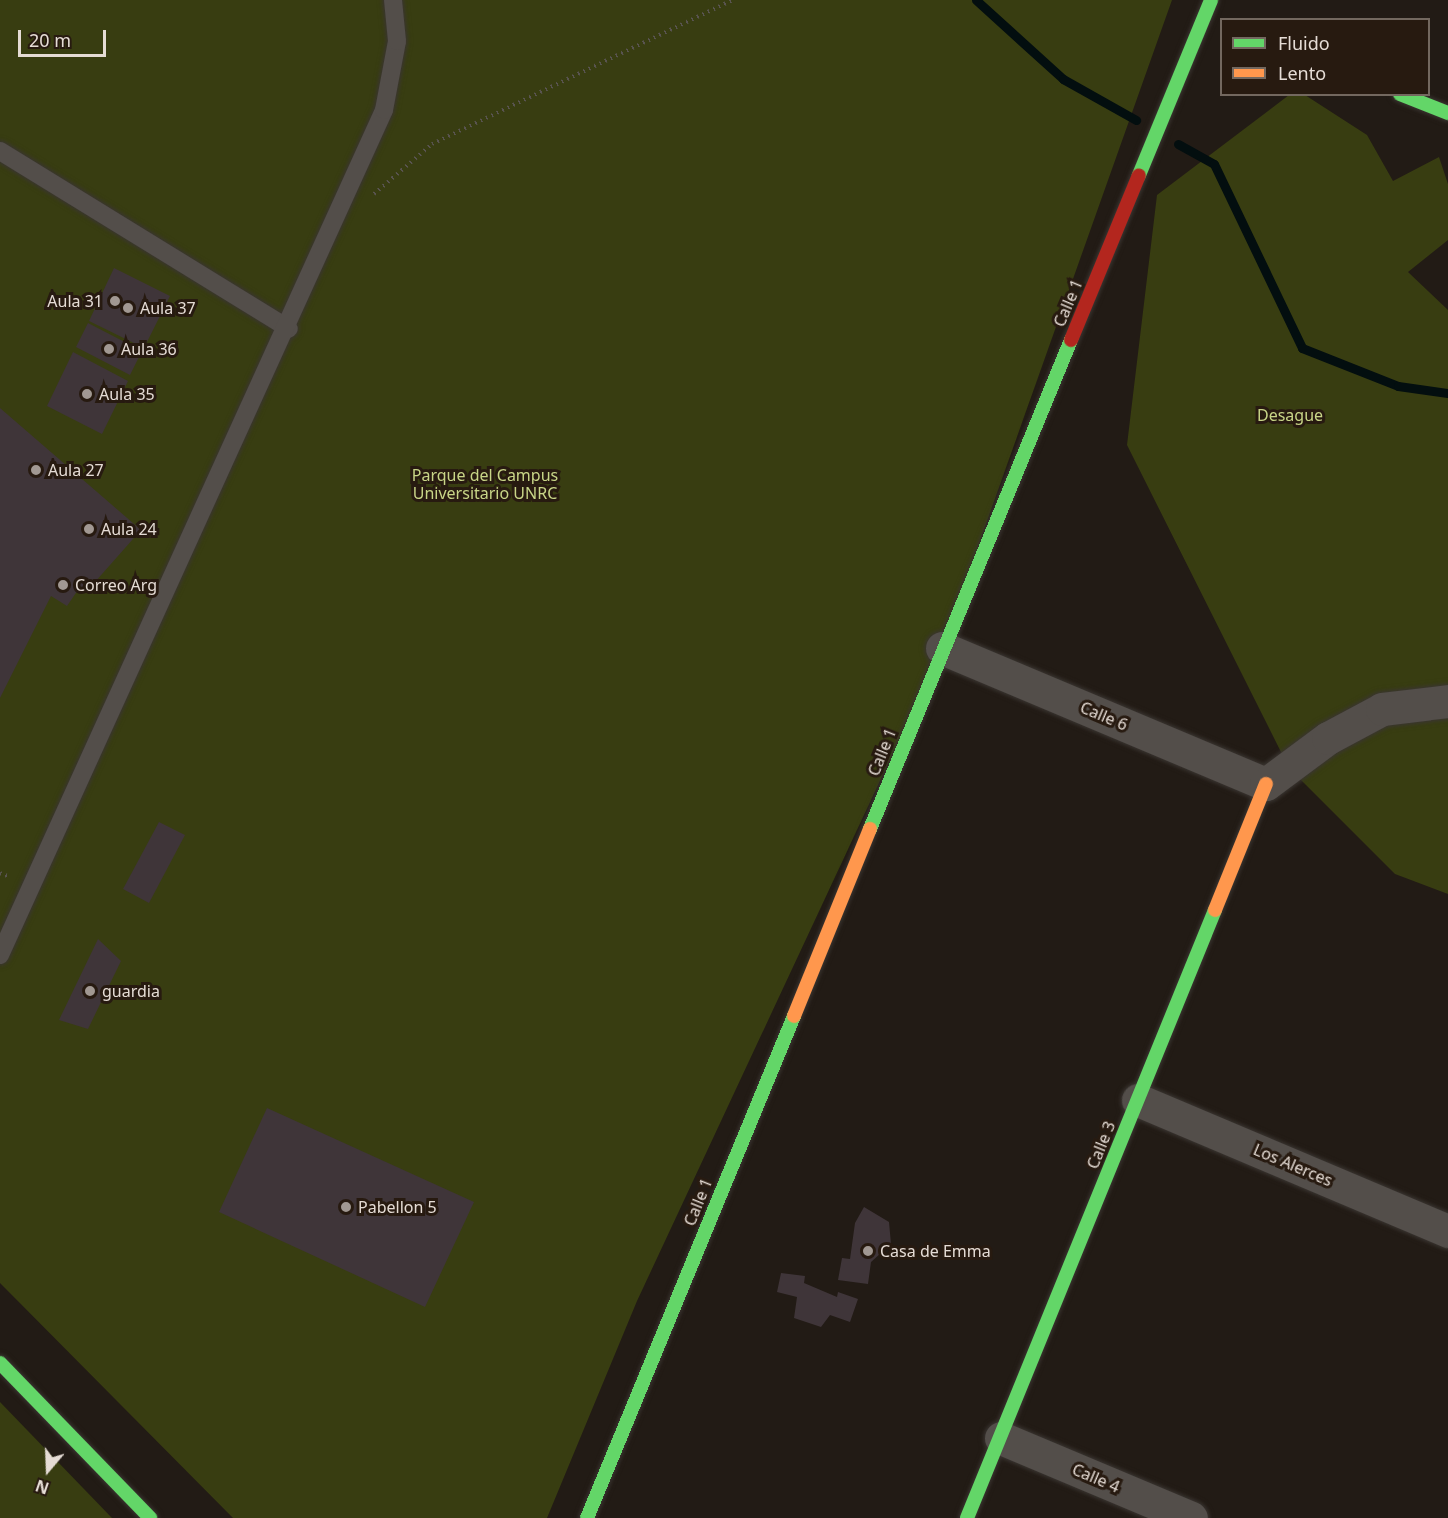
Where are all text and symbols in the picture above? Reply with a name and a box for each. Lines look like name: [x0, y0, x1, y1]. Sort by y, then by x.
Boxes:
scale bar: [21, 18, 110, 56]
legend: [1220, 18, 1430, 96]
text: 20 m: [29, 28, 71, 52]
text: Fluido: [1278, 31, 1330, 55]
text: Lento: [1278, 61, 1326, 85]
street label: Calle 1: [1049, 276, 1087, 330]
place label: Aula 31: [47, 291, 103, 311]
marker: Aula 31: [108, 294, 122, 308]
place label: Aula 37: [140, 298, 196, 318]
marker: Aula 37: [121, 301, 135, 315]
place label: Aula 36: [121, 339, 177, 359]
marker: Aula 36: [102, 342, 116, 356]
place label: Aula 35: [99, 384, 155, 404]
marker: Aula 35: [80, 387, 94, 401]
park label: Desague: [1257, 405, 1323, 425]
place label: Aula 27: [48, 460, 104, 480]
marker: Aula 27: [29, 463, 43, 477]
park label: Parque del Campus Universitario UNRC: [412, 465, 558, 503]
place label: Aula 24: [101, 519, 157, 539]
marker: Aula 24: [82, 522, 96, 536]
place label: Correo Arg: [75, 575, 157, 595]
marker: Correo Arg: [56, 578, 70, 592]
street label: Calle 6: [1077, 697, 1131, 735]
street label: Calle 1: [864, 725, 900, 779]
place label: guardia: [102, 981, 160, 1001]
marker: guardia: [83, 984, 97, 998]
street label: Calle 3: [1083, 1118, 1119, 1172]
street label: Los Alerces: [1251, 1140, 1335, 1190]
street label: Calle 1: [680, 1175, 716, 1229]
place label: Pabellon 5: [358, 1197, 437, 1217]
marker: Pabellon 5: [339, 1200, 353, 1214]
place label: Casa de Emma: [880, 1241, 991, 1261]
marker: Casa de Emma: [861, 1244, 875, 1258]
north arrow: [18, 1440, 78, 1500]
street label: Calle 4: [1069, 1459, 1123, 1497]
text: N: [32, 1475, 52, 1500]

